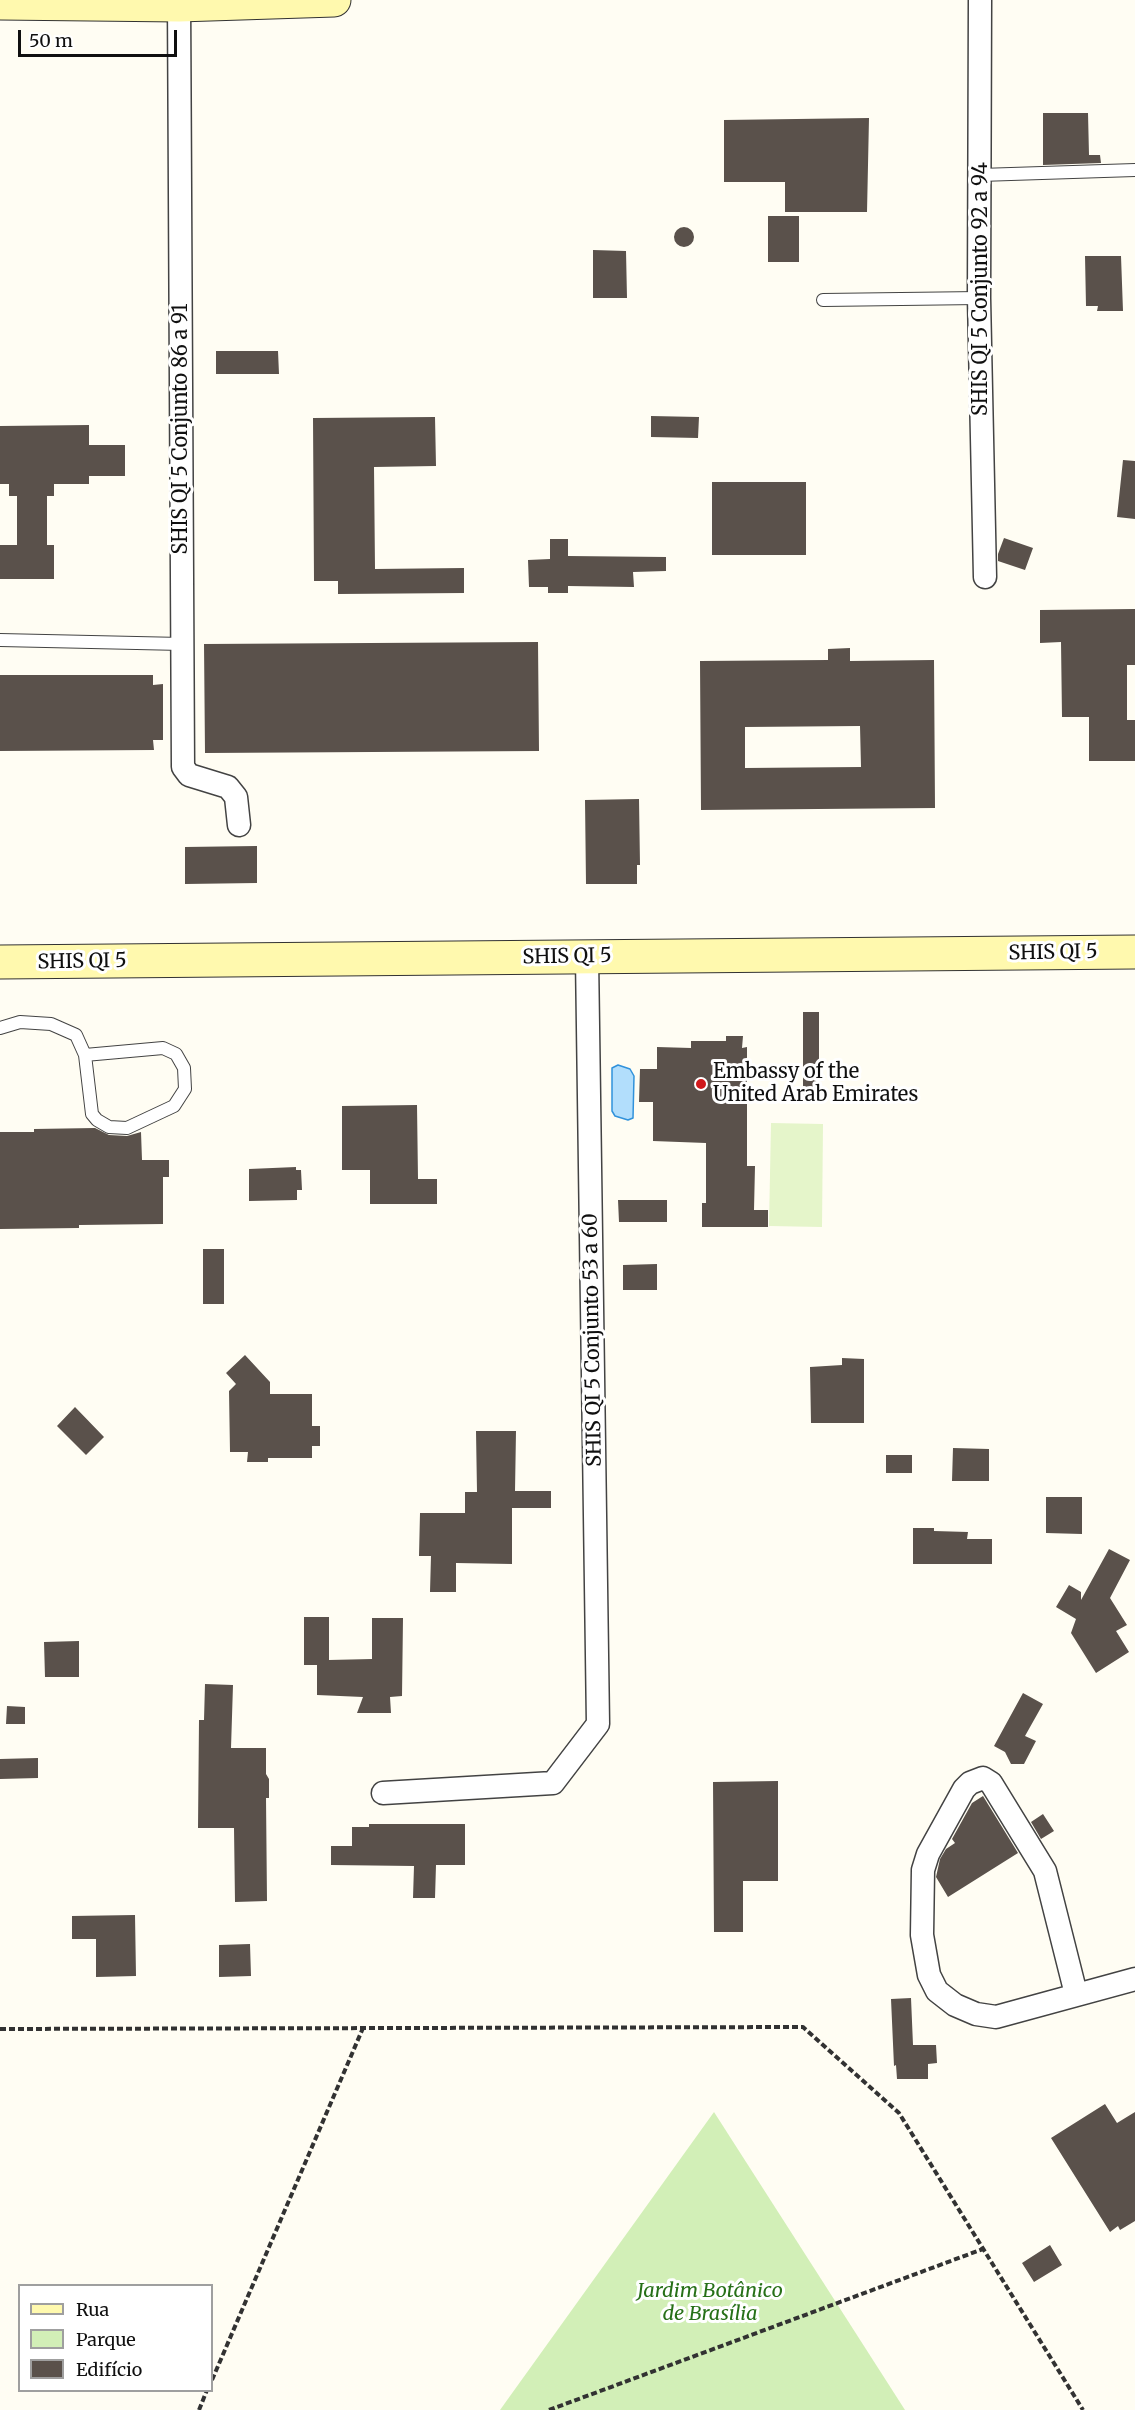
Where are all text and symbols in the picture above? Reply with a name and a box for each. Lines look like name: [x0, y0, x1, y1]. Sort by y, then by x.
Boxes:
scale bar: [21, 18, 180, 56]
text: 50 m: [29, 29, 73, 52]
street label: SHIS QI 5 Conjunto 92 a 94: [969, 162, 993, 416]
street label: SHIS QI 5 Conjunto 86 a 91: [169, 304, 193, 554]
street label: SHIS QI 5: [1008, 940, 1098, 966]
street label: SHIS QI 5: [522, 944, 612, 970]
street label: SHIS QI 5: [37, 949, 127, 975]
place label: Embassy of the United Arab Emirates: [713, 1060, 918, 1107]
marker: Embassy of the United Arab Emirates: [694, 1077, 708, 1091]
street label: SHIS QI 5 Conjunto 53 a 60: [579, 1213, 607, 1467]
park label: Jardim Botânico de Brasília: [637, 2279, 783, 2326]
legend: [18, 2284, 213, 2392]
text: Rua: [76, 2298, 109, 2321]
text: Parque: [76, 2328, 136, 2351]
text: Edifício: [76, 2358, 142, 2381]

